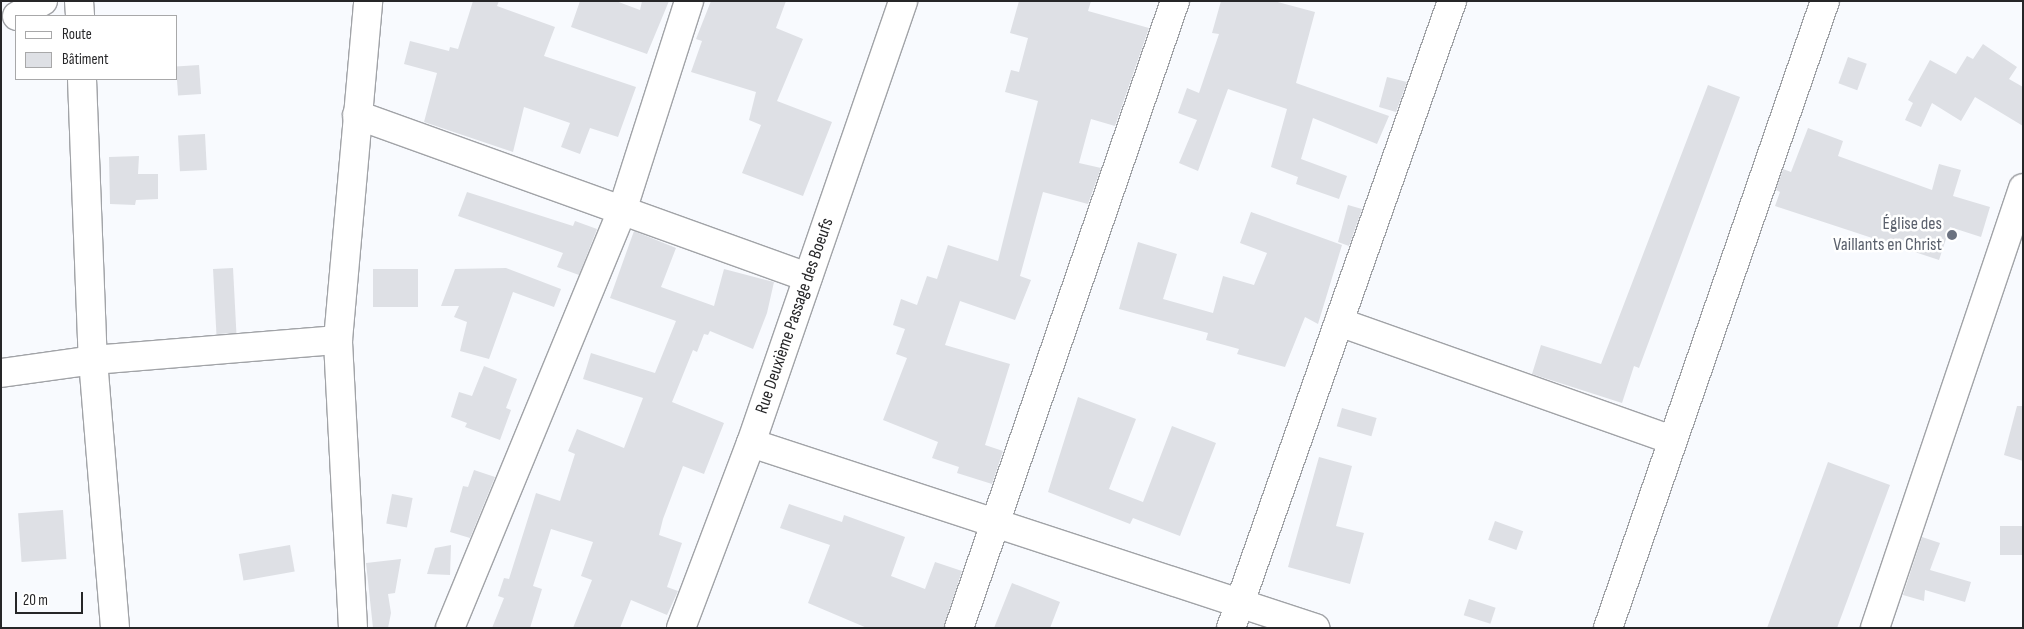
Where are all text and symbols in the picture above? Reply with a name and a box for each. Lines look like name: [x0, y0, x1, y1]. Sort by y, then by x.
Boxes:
legend: [15, 15, 178, 80]
text: Route: [62, 25, 92, 44]
text: Bâtiment: [62, 50, 109, 69]
place label: Église des Vaillants en Christ: [1833, 214, 1942, 256]
street label: Rue Deuxième Passage des Boeufs: [751, 215, 839, 417]
marker: Église des Vaillants en Christ: [1946, 229, 1958, 241]
scale bar: [18, 582, 85, 614]
text: 20 m: [23, 591, 48, 610]

